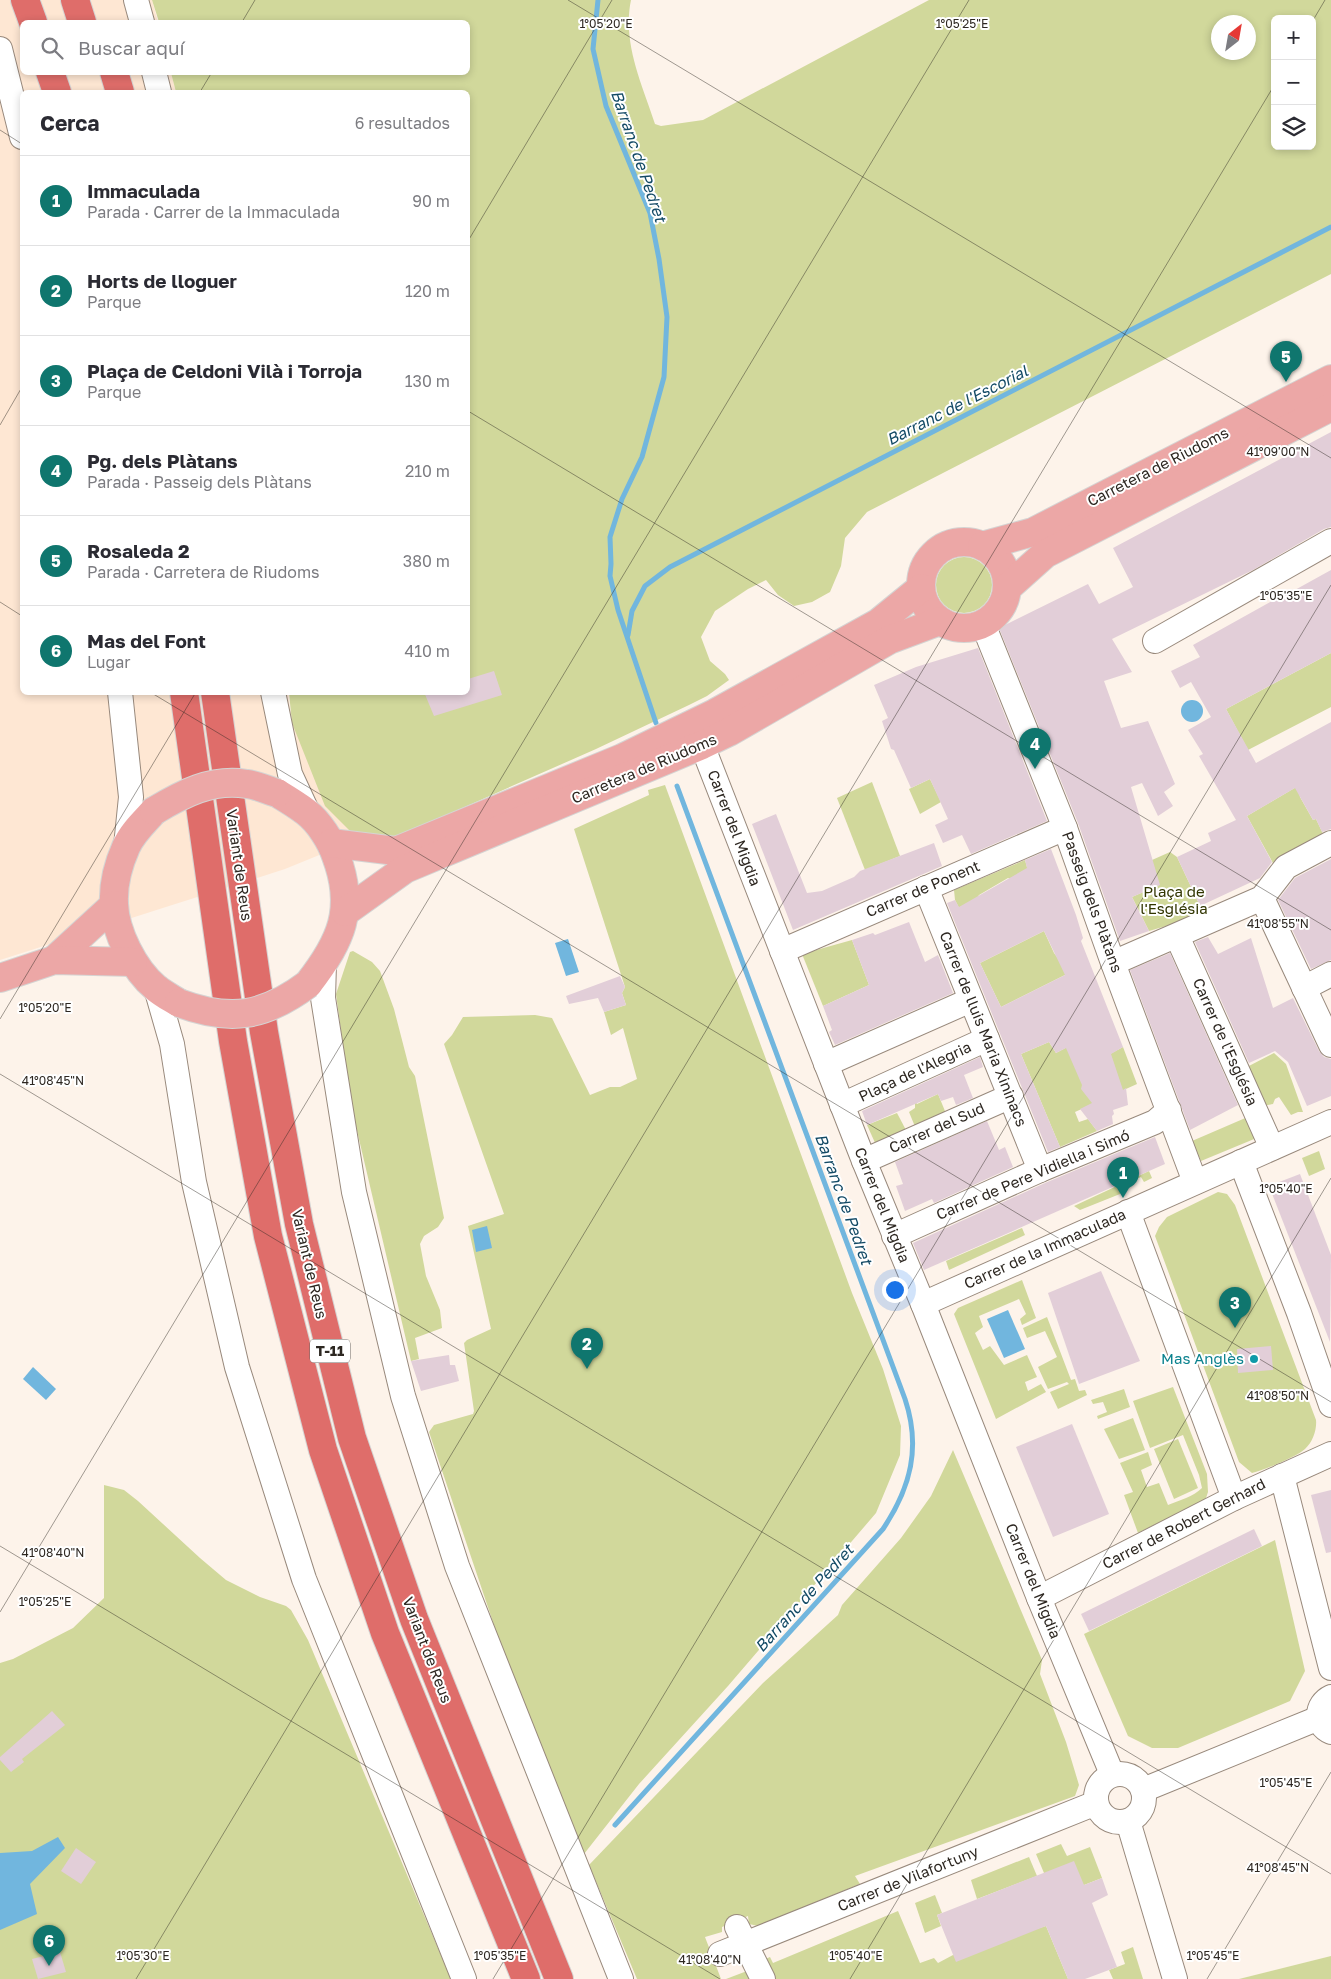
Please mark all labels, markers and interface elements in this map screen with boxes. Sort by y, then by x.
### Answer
north arrow [1211,15,1256,60]
map controls [1271,15,1316,150]
button: + [1271,15,1316,60]
text: 1°05'20"E [580,16,632,31]
text: 1°05'25"E [936,16,988,31]
search box [20,20,470,75]
icon: search [38,34,66,62]
text: Buscar aquí [78,36,185,59]
button: − [1271,60,1316,105]
water label: Barranc de Pedret [607,87,671,226]
button: layers [1271,105,1316,150]
text: Cerca [40,110,99,136]
text: 6 resultados [355,113,450,133]
text: Immaculada [87,179,200,202]
text: 1 [52,191,60,211]
text: 90 m [412,191,450,211]
text: Parada · Carrer de la Immaculada [87,202,340,222]
text: Horts de lloguer [87,269,237,292]
text: 2 [51,281,61,301]
text: 120 m [405,281,450,301]
text: Parque [87,292,141,312]
pin: 5 [1270,341,1302,382]
text: Plaça de Celdoni Vilà i Torroja [87,359,362,382]
water label: Barranc de l'Escorial [883,360,1032,449]
text: 3 [51,371,61,391]
text: 130 m [405,371,450,391]
text: Parque [87,382,141,402]
street label: Carretera de Riudoms [1084,423,1231,510]
text: 41°09'00"N [1247,444,1309,459]
text: Pg. dels Plàtans [87,449,238,472]
text: 4 [51,461,61,481]
text: 210 m [405,461,450,481]
text: Parada · Passeig dels Plàtans [87,472,312,492]
text: Rosaleda 2 [87,539,190,562]
text: 5 [51,551,61,571]
text: 380 m [403,551,450,571]
text: Parada · Carretera de Riudoms [87,562,320,582]
text: 1°05'35"E [1260,588,1312,603]
text: Mas del Font [87,629,206,652]
text: 6 [51,641,61,661]
text: 410 m [404,641,450,661]
text: Lugar [87,652,131,672]
pin: 4 [1019,728,1051,769]
street label: Carretera de Riudoms [568,729,719,807]
street label: Carrer del Migdia [705,767,765,888]
street label: Variant de Reus [223,808,257,922]
street label: Passeig dels Plàtans [1059,829,1127,975]
street label: Carrer de Ponent [863,856,982,920]
park label: Plaça de l'Església [1140,882,1208,917]
text: 41°08'55"N [1247,916,1309,931]
street label: Carrer de lluis Maria Xininacs [936,928,1031,1129]
street label: Carrer de l'Església [1190,975,1262,1108]
text: 1°05'20"E [19,1000,71,1015]
street label: Plaça de l'Alegria [855,1037,974,1105]
text: 41°08'45"N [22,1073,84,1088]
street label: Carrer del Sud [886,1098,987,1156]
street label: Carrer de Pere Vidiella i Simó [933,1125,1132,1223]
water label: Barranc de Pedret [811,1131,878,1269]
street label: Carrer del Migdia [852,1144,914,1265]
pin: 1 [1107,1157,1139,1198]
text: 1°05'40"E [1259,1181,1313,1196]
street label: Carrer de la Immaculada [961,1204,1128,1292]
street label: Variant de Reus [289,1207,331,1321]
your location [882,1277,908,1303]
pin: 3 [1219,1287,1251,1328]
pin: 2 [571,1328,603,1369]
road number: T-11 [310,1340,350,1362]
place label: Mas Anglès [1161,1349,1244,1367]
marker: Mas Anglès [1248,1353,1260,1365]
text: 41°08'50"N [1247,1388,1309,1403]
street label: Carrer de Robert Gerhard [1099,1474,1268,1572]
street label: Carrer del Migdia [1003,1520,1065,1641]
water label: Barranc de Pedret [750,1539,859,1656]
text: 41°08'40"N [22,1545,84,1560]
text: 1°05'25"E [19,1594,71,1609]
street label: Variant de Reus [399,1594,456,1705]
text: 1°05'45"E [1260,1775,1312,1790]
street label: Carrer de Vilafortuny [835,1841,981,1915]
text: 41°08'45"N [1247,1860,1309,1875]
pin: 6 [33,1925,65,1966]
text: 1°05'30"E [116,1948,170,1963]
text: 1°05'35"E [474,1948,526,1963]
text: 1°05'40"E [829,1948,883,1963]
text: 1°05'45"E [1187,1948,1239,1963]
text: 41°08'40"N [679,1952,741,1967]

